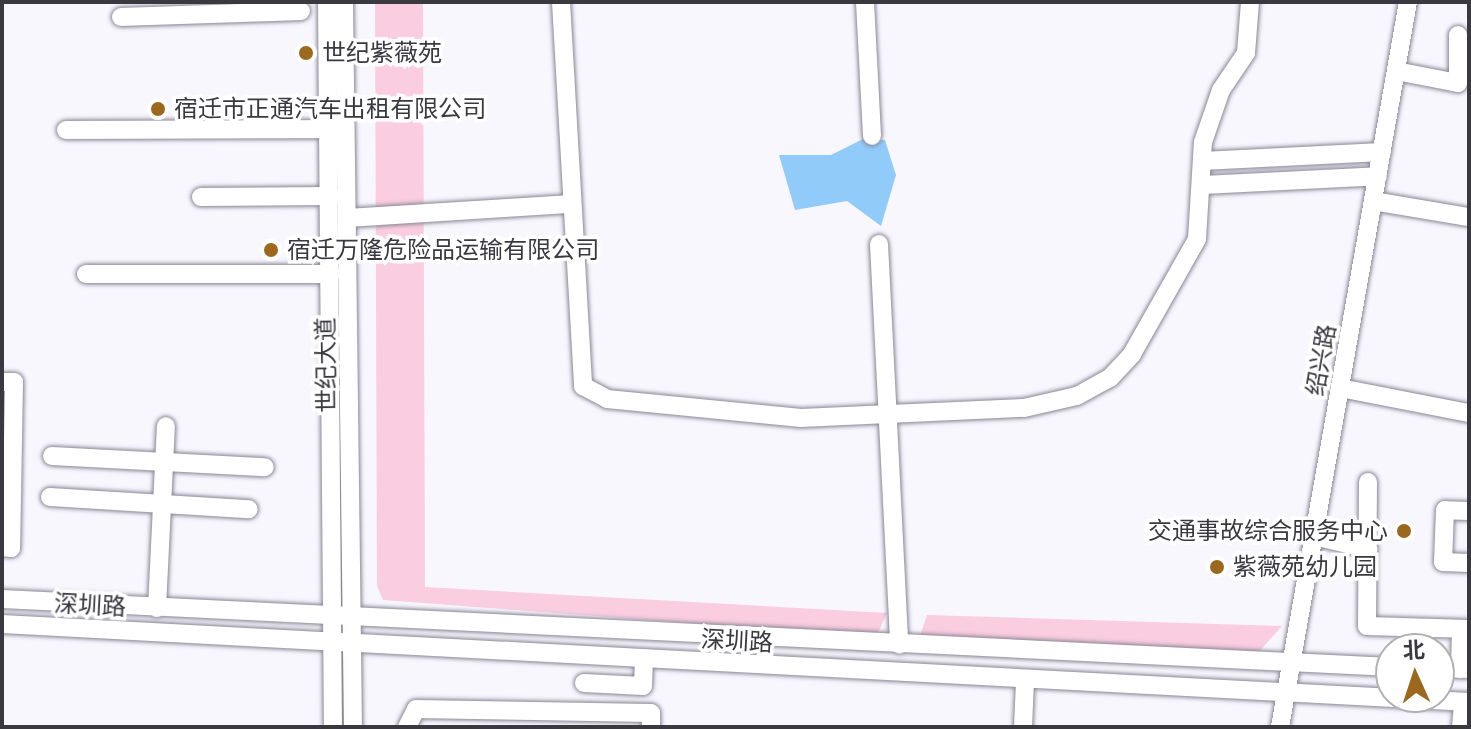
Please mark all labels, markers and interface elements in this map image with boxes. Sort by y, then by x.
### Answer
place label: 世纪紫薇苑 [322,39,442,67]
marker: 世纪紫薇苑 [297,44,315,62]
place label: 宿迁市正通汽车出租有限公司 [174,95,486,123]
marker: 宿迁市正通汽车出租有限公司 [149,100,167,118]
place label: 宿迁万隆危险品运输有限公司 [287,236,599,264]
marker: 宿迁万隆危险品运输有限公司 [262,241,280,259]
street label: 世纪大道 [311,317,341,413]
street label: 绍兴路 [1301,322,1341,398]
place label: 交通事故综合服务中心 [1148,517,1388,545]
marker: 交通事故综合服务中心 [1395,522,1413,540]
place label: 紫薇苑幼儿园 [1233,553,1377,581]
marker: 紫薇苑幼儿园 [1208,558,1226,576]
street label: 深圳路 [53,589,127,621]
street label: 深圳路 [700,625,774,657]
north arrow [1375,633,1455,713]
text: 北 [1402,636,1426,665]

